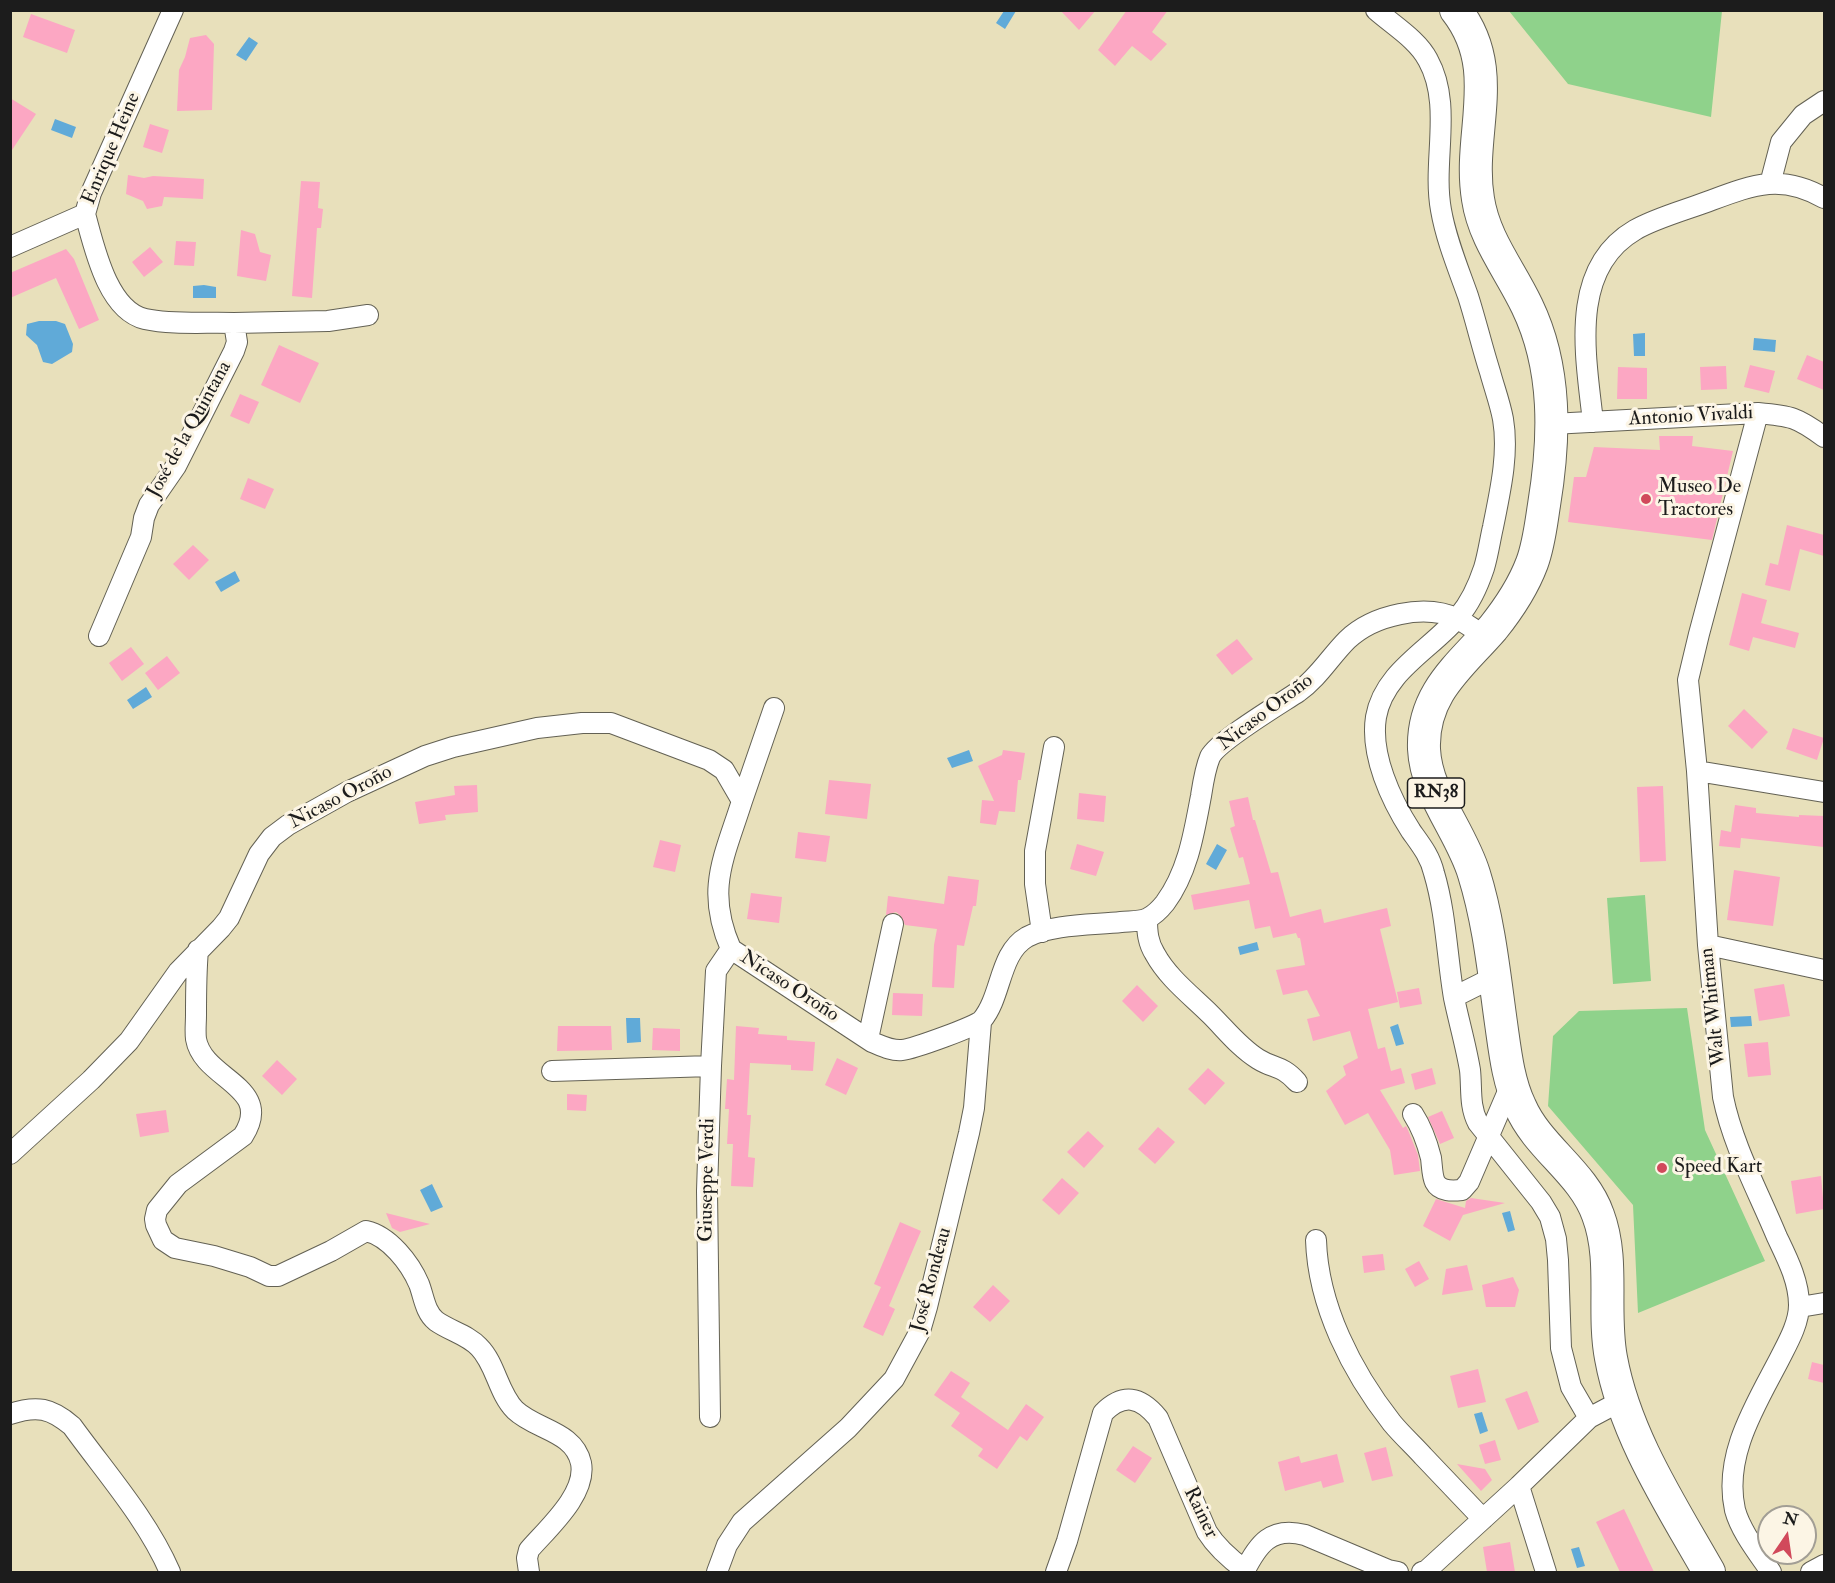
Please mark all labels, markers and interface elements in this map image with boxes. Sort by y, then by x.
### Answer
street label: Enrique Heine [78,89,146,209]
street label: José de la Quintana [142,357,238,503]
street label: Antonio Vivaldi [1628,402,1754,432]
place label: Museo De Tractores [1658,476,1741,523]
marker: Museo De Tractores [1639,492,1653,506]
street label: Nicaso Oroño [1214,669,1318,757]
street label: Nicaso Oroño [285,761,397,835]
road number: RN38 [1408,778,1464,808]
street label: Nicaso Oroño [735,946,843,1028]
street label: Walt Whitman [1696,946,1732,1068]
street label: Giuseppe Verdi [695,1118,721,1242]
place label: Speed Kart [1674,1156,1762,1180]
marker: Speed Kart [1655,1161,1669,1175]
street label: José Rondeau [906,1225,958,1335]
street label: Rainer [1177,1483,1223,1543]
north arrow [1757,1505,1817,1565]
text: N [1781,1508,1800,1531]

